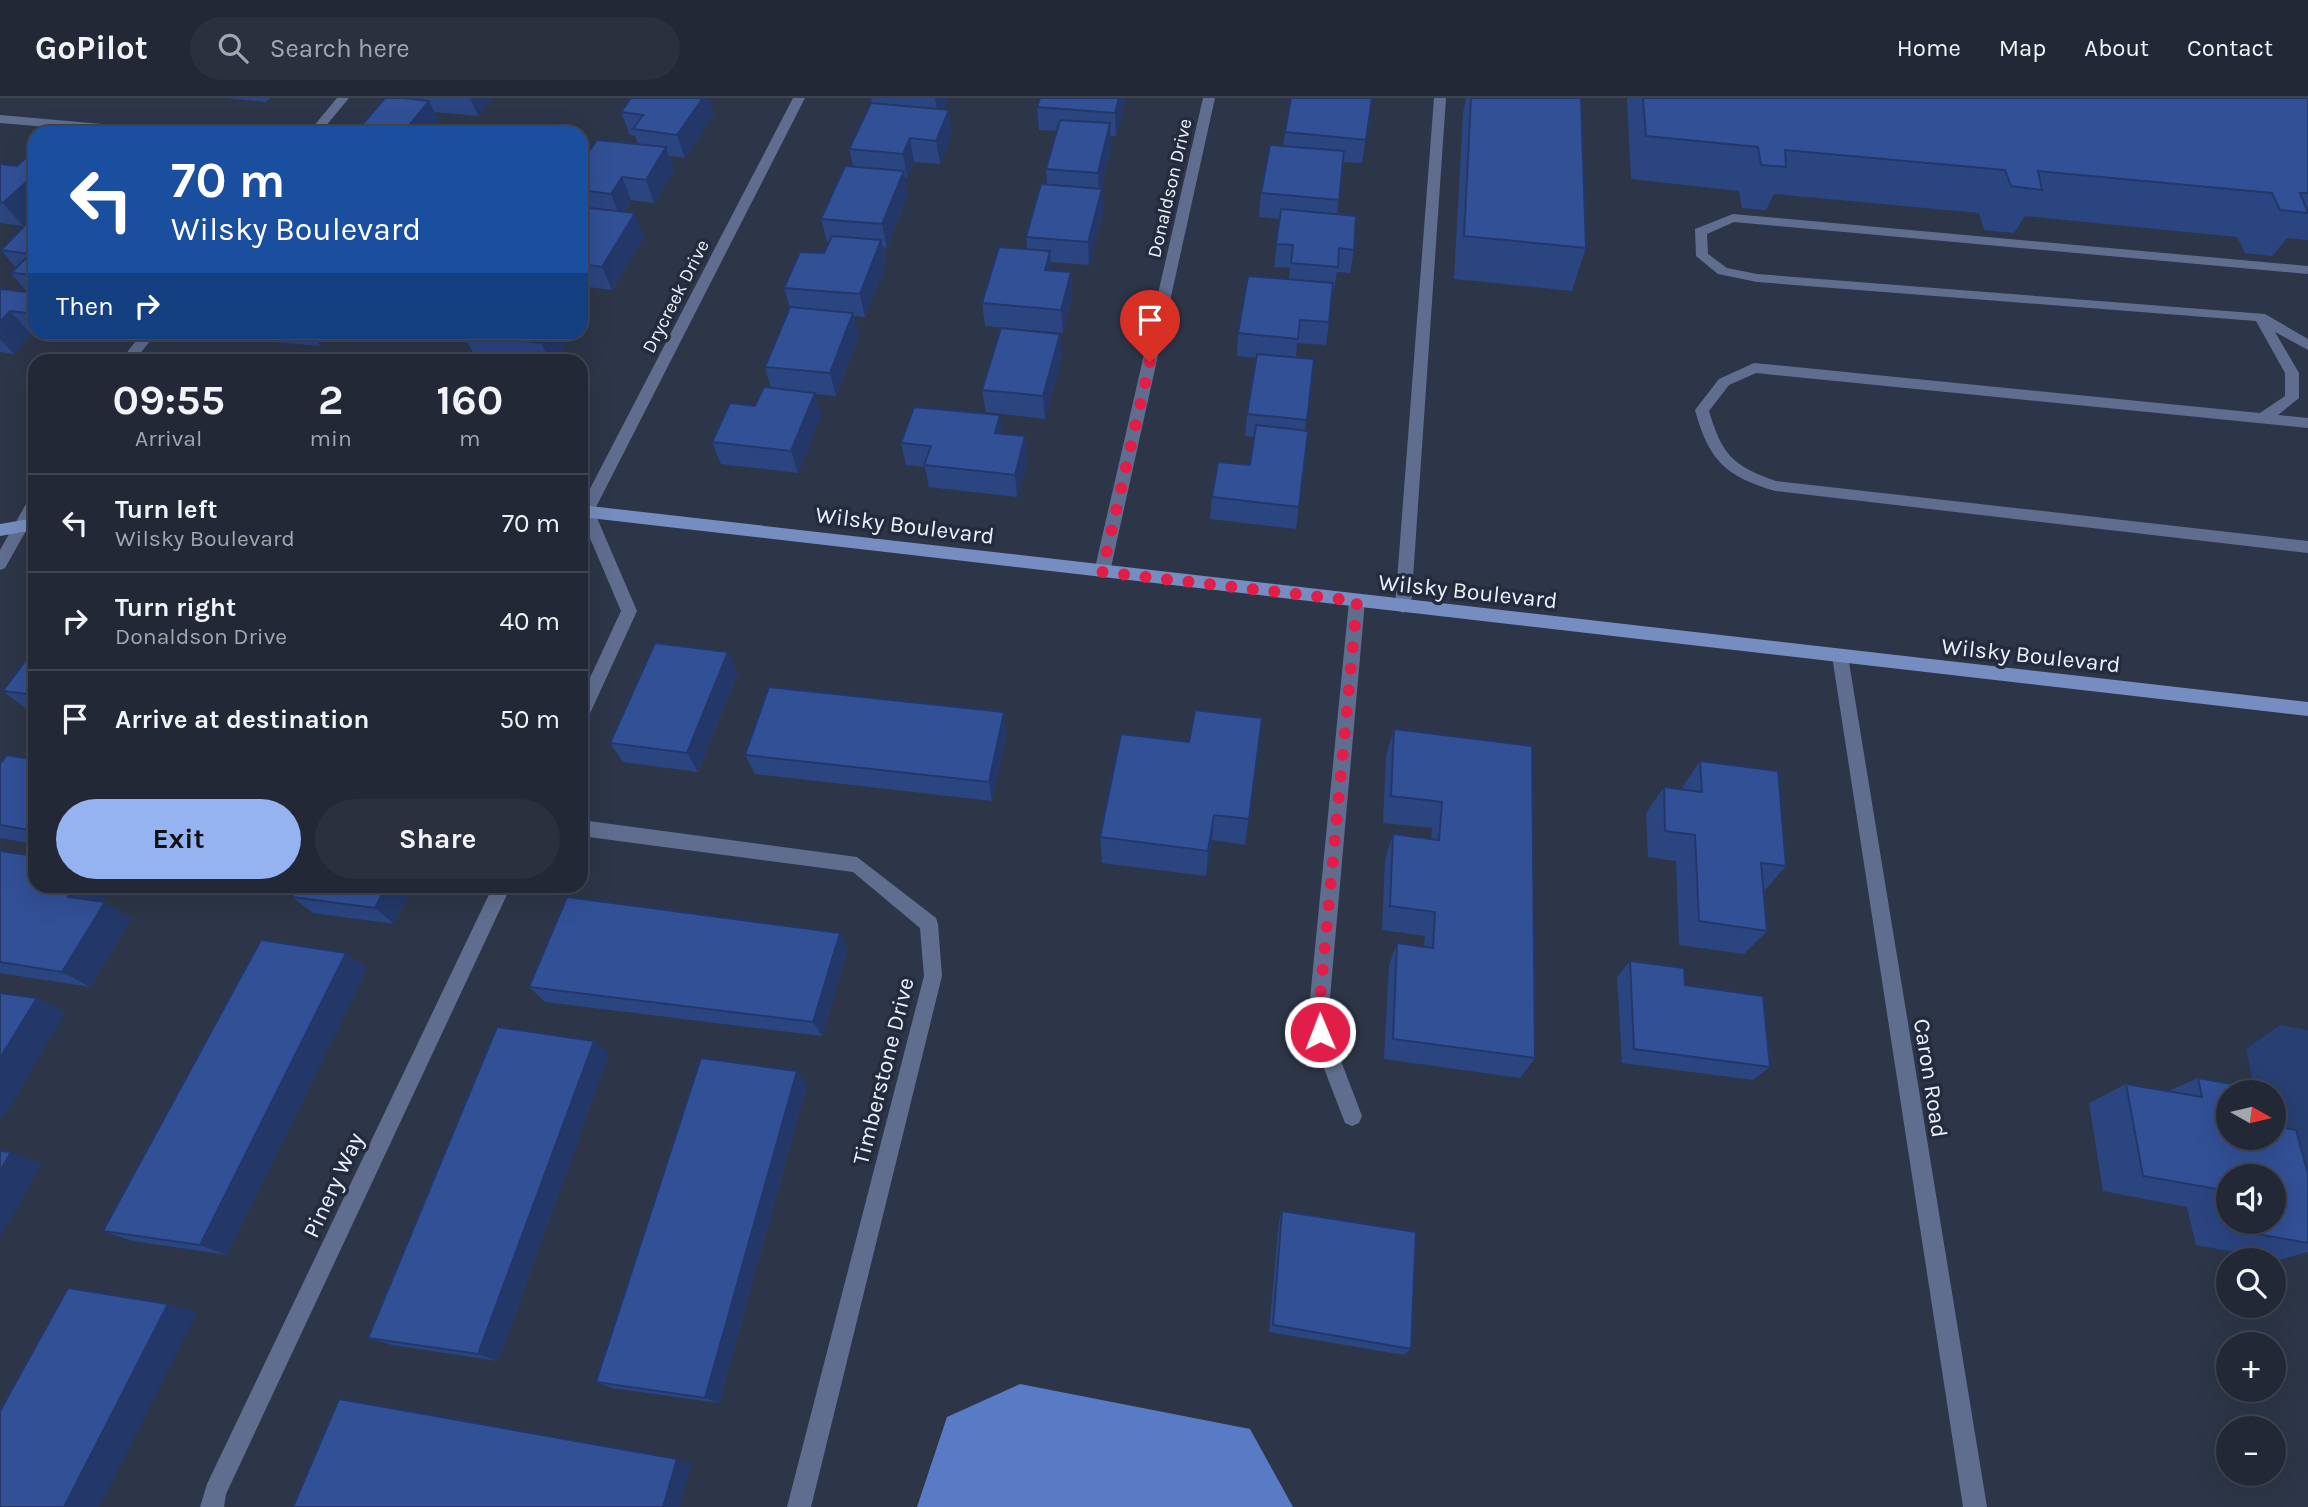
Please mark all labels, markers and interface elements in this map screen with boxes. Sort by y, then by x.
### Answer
search box [190,17,680,80]
text: GoPilot [35,29,148,67]
icon: search [214,29,252,67]
text: Search here [270,33,410,64]
text: Home [1897,34,1961,62]
text: Map [1999,34,2046,62]
text: About [2084,34,2149,62]
text: Contact [2187,34,2273,62]
street label: Donaldson Drive [1143,116,1197,260]
text: 70 m [171,152,285,209]
icon: left [56,154,147,245]
text: Wilsky Boulevard [171,211,421,248]
street label: Drycreek Drive [638,236,714,357]
icon: right [128,287,166,325]
pin [1120,290,1180,362]
text: Then [56,291,114,322]
icon: arrive [1131,301,1169,339]
text: 09:55 [113,375,225,425]
text: 2 [318,375,343,425]
text: 160 [436,375,503,425]
text: Arrival [135,425,202,452]
text: min [310,425,352,452]
text: m [459,425,481,452]
text: Turn left [115,494,217,525]
street label: Wilsky Boulevard [814,501,996,550]
icon: left [56,504,94,542]
text: 70 m [502,508,560,539]
text: Wilsky Boulevard [115,525,295,552]
street label: Wilsky Boulevard [1377,569,1559,614]
text: Turn right [115,592,236,623]
icon: right [56,602,94,640]
text: 40 m [500,606,560,637]
text: Donaldson Drive [115,623,287,650]
street label: Wilsky Boulevard [1940,633,2122,678]
icon: arrive [56,700,94,738]
text: Arrive at destination [115,704,369,735]
text: 50 m [499,704,560,735]
button: Exit [56,799,301,879]
button: Share [315,799,560,879]
street label: Timberstone Drive [847,975,920,1167]
position arrow [1283,995,1357,1069]
street label: Caron Road [1908,1017,1953,1139]
north arrow [2216,1080,2286,1150]
map controls [2216,1080,2286,1486]
street label: Pinery Way [297,1128,370,1242]
button: sound [2216,1164,2286,1234]
button: search [2216,1248,2286,1318]
button: + [2216,1332,2286,1402]
button: − [2216,1416,2286,1486]

